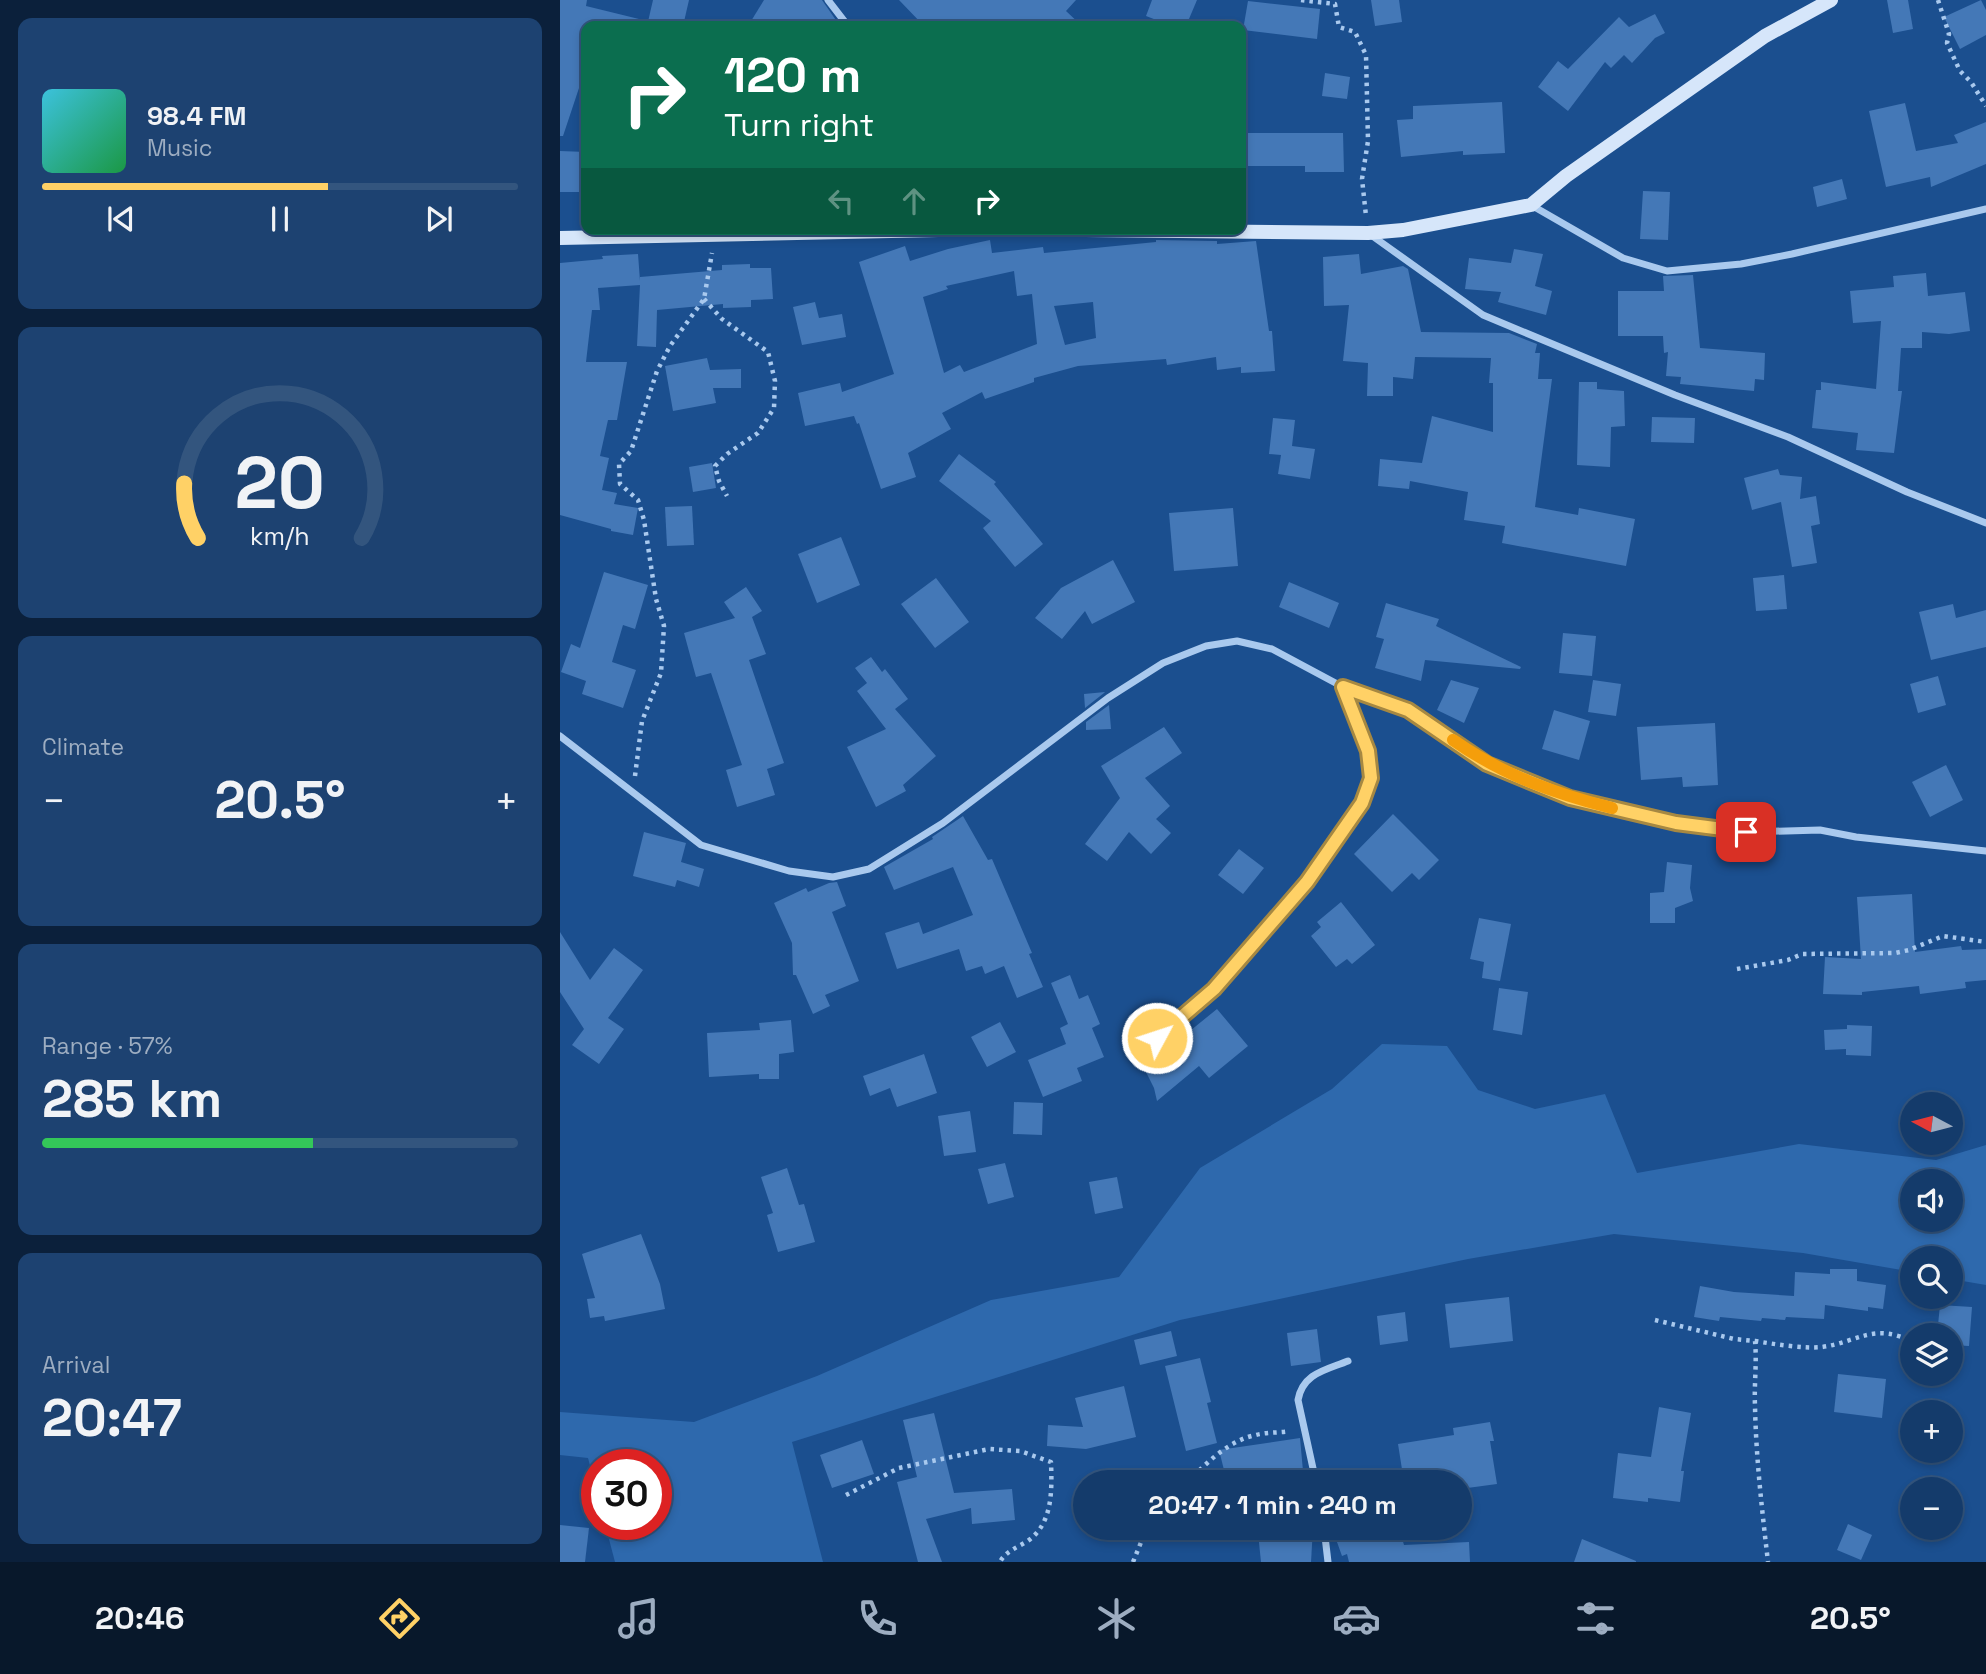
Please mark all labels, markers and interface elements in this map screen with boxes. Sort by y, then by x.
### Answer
text: 120 m [724,44,861,106]
icon: right [609,49,700,140]
text: 98.4 FM [147,99,246,133]
text: Turn right [724,105,874,145]
text: Music [147,133,212,163]
icon: left [822,182,860,220]
icon: ahead [895,182,933,220]
icon: right [968,182,1006,220]
icon: previous [102,200,140,238]
icon: pause [261,200,299,238]
icon: next [420,200,458,238]
text: 20 [235,437,325,530]
text: km/h [250,520,310,552]
text: Climate [42,732,124,762]
text: 20.5° [214,767,346,833]
text: − [42,777,66,825]
text: + [494,777,518,825]
pin [1716,802,1776,862]
icon: arrive [1727,813,1765,851]
position arrow [1120,1001,1194,1075]
text: Range · 57% [42,1031,173,1061]
text: 285 km [42,1066,222,1132]
north arrow [1900,1092,1964,1155]
map controls [1900,1092,1963,1540]
button: sound [1900,1169,1963,1232]
button: search [1900,1246,1963,1309]
button: layers [1900,1323,1963,1386]
text: Arrival [42,1350,110,1380]
text: 20:47 [42,1385,182,1451]
button: + [1900,1400,1963,1463]
speed limit sign: 30 [581,1449,672,1540]
button: − [1900,1477,1963,1540]
text: 20:47 · 1 min · 240 m [1148,1488,1397,1522]
icon: directions [375,1594,424,1643]
icon: music [614,1594,663,1643]
icon: phone [853,1594,902,1643]
icon: climate [1092,1594,1141,1643]
icon: car [1332,1594,1381,1643]
icon: filters [1571,1594,1620,1643]
text: 20:46 [95,1598,185,1638]
text: 20.5° [1810,1598,1891,1638]

